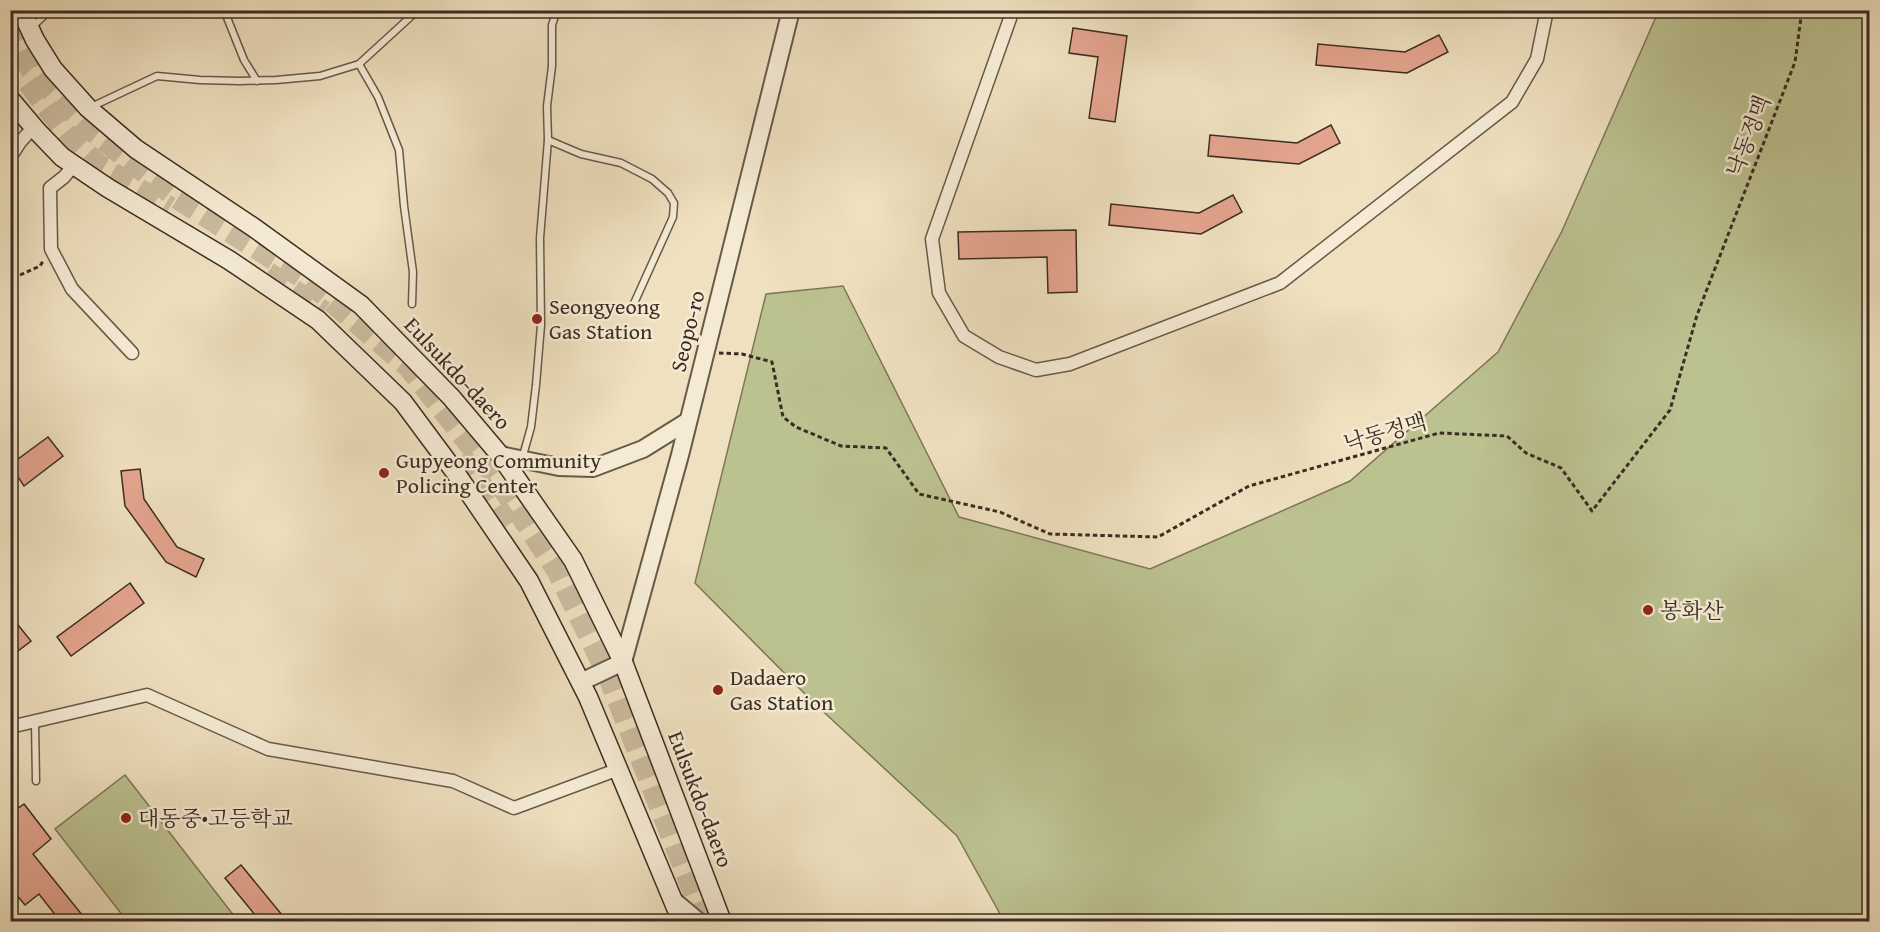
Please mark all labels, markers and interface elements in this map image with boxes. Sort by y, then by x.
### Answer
street label: 낙동정맥 [1718,91,1778,181]
street label: Seopo-ro [661,287,713,375]
place label: Seongyeong Gas Station [549,290,660,347]
street label: Eulsukdo-daero [397,309,519,437]
marker: Seongyeong Gas Station [530,312,544,326]
street label: 낙동정맥 [1340,405,1430,459]
place label: Gupyeong Community Policing Center [396,444,601,501]
marker: Gupyeong Community Policing Center [377,466,391,480]
place label: 봉화산 [1660,594,1725,626]
marker: 봉화산 [1641,603,1655,617]
place label: Dadaero Gas Station [730,661,834,718]
marker: Dadaero Gas Station [711,683,725,697]
street label: Eulsukdo-daero [660,726,742,872]
place label: 대동중•고등학교 [138,802,293,834]
marker: 대동중•고등학교 [119,811,133,825]

